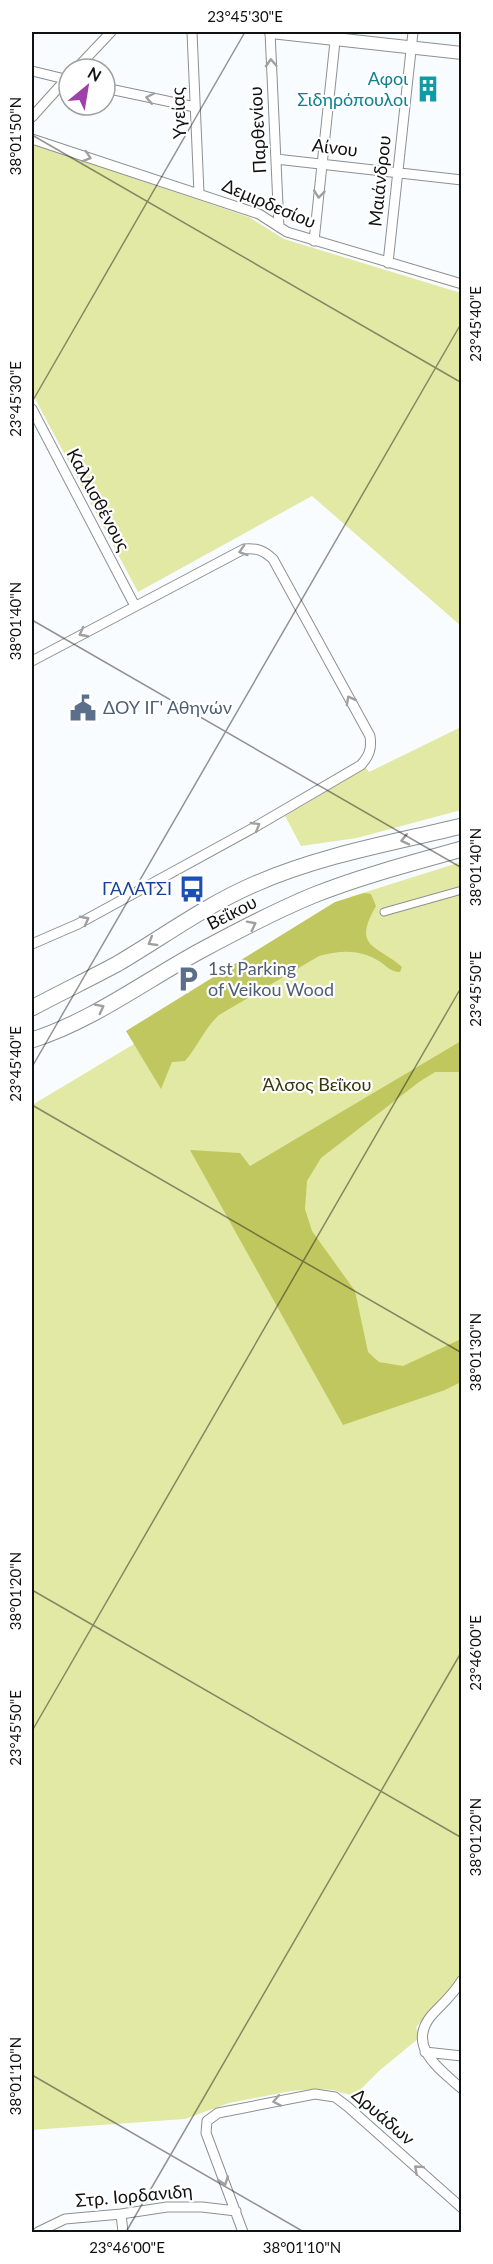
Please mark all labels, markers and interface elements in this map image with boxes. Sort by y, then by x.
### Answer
text: 23°45'30"E [207,7,283,25]
north arrow [57,57,117,117]
one-way arrow [265,59,278,68]
text: N [85,62,105,85]
place label: Αφοι Σιδηρόπουλοι [297,67,408,110]
building icon: Αφοι Σιδηρόπουλοι [413,74,443,104]
street label: Υγείας [166,86,190,139]
street label: Παρθενίου [244,86,270,174]
one-way arrow [145,92,155,105]
text: 38°01'50"N [6,97,24,175]
street label: Αίνου [311,133,359,161]
street label: Μαιάνδρου [363,134,395,228]
one-way arrow [81,150,92,162]
street label: Δεμιρδεσίου [219,174,319,233]
one-way arrow [313,190,326,199]
text: 23°45'40"E [466,286,484,362]
text: 23°45'30"E [6,361,24,437]
street label: Καλλισθένους [63,444,135,555]
one-way arrow [238,544,249,556]
text: 38°01'40"N [6,582,24,660]
one-way arrow [79,626,90,637]
public building icon: ΔΟΥ ΙΓ' Αθηνών [68,693,98,723]
place label: ΔΟΥ ΙΓ' Αθηνών [103,696,232,718]
one-way arrow [346,696,357,706]
one-way arrow [250,822,260,834]
text: 38°01'40"N [466,828,484,906]
one-way arrow [400,833,410,846]
bus stop icon: ΓΑΛΑΤΣΙ [177,874,207,904]
place label: ΓΑΛΑΤΣΙ [102,877,172,899]
street label: Βεΐκου [203,890,260,934]
one-way arrow [79,916,89,927]
one-way arrow [245,921,256,932]
one-way arrow [148,935,158,947]
text: 23°45'50"E [466,951,484,1027]
place label: 1st Parking of Veikou Wood [208,957,334,1000]
parking icon: 1st Parking of Veikou Wood [173,964,203,994]
one-way arrow [93,1004,104,1015]
text: 23°45'40"E [6,1026,24,1102]
park label: Άλσος Βεΐκου [263,1073,371,1095]
text: 38°01'30"N [466,1313,484,1391]
text: 38°01'20"N [6,1552,24,1630]
text: 23°46'00"E [466,1615,484,1691]
text: 23°45'50"E [6,1690,24,1766]
text: 38°01'20"N [466,1798,484,1876]
text: 38°01'10"N [6,2037,24,2115]
street label: Δρυάδων [348,2083,419,2149]
one-way arrow [272,2094,282,2107]
one-way arrow [414,2165,425,2176]
one-way arrow [217,2175,229,2186]
street label: Στρ. Ιορδανιδη [75,2179,193,2211]
text: 23°46'00"E [89,2238,165,2256]
text: 38°01'10"N [263,2238,341,2256]

